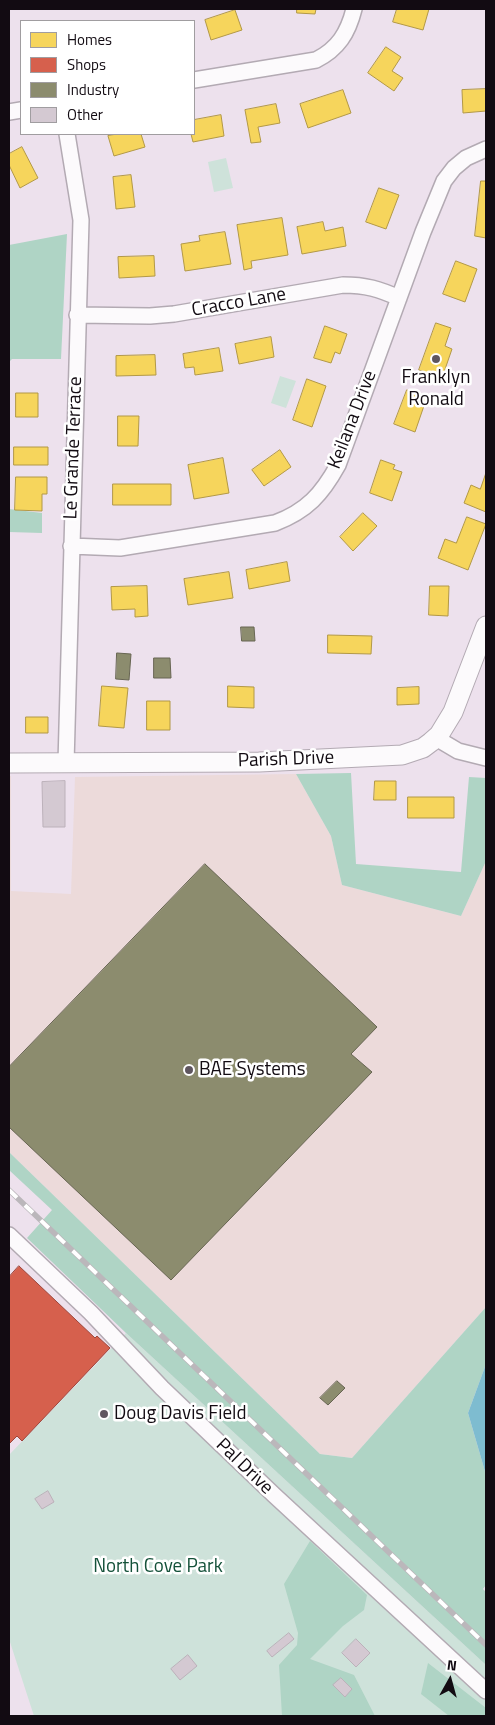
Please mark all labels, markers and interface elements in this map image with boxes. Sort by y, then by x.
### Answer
legend [20,20,195,135]
text: Homes [67,28,112,51]
text: Shops [67,53,106,76]
text: Industry [67,78,119,101]
text: Other [67,103,103,126]
street label: Cracco Lane [190,283,288,323]
marker: Franklyn Ronald [430,353,442,365]
place label: Franklyn Ronald [402,367,470,411]
street label: Keilana Drive [324,368,382,472]
street label: Le Grande Terrace [60,376,88,520]
street label: Parish Drive [238,747,334,773]
place label: BAE Systems [199,1059,305,1081]
marker: BAE Systems [183,1064,195,1076]
place label: Doug Davis Field [114,1403,247,1425]
marker: Doug Davis Field [98,1408,110,1420]
street label: Pal Drive [211,1434,277,1500]
park label: North Cove Park [93,1556,223,1578]
text: N [446,1654,458,1676]
north arrow [425,1655,475,1705]

